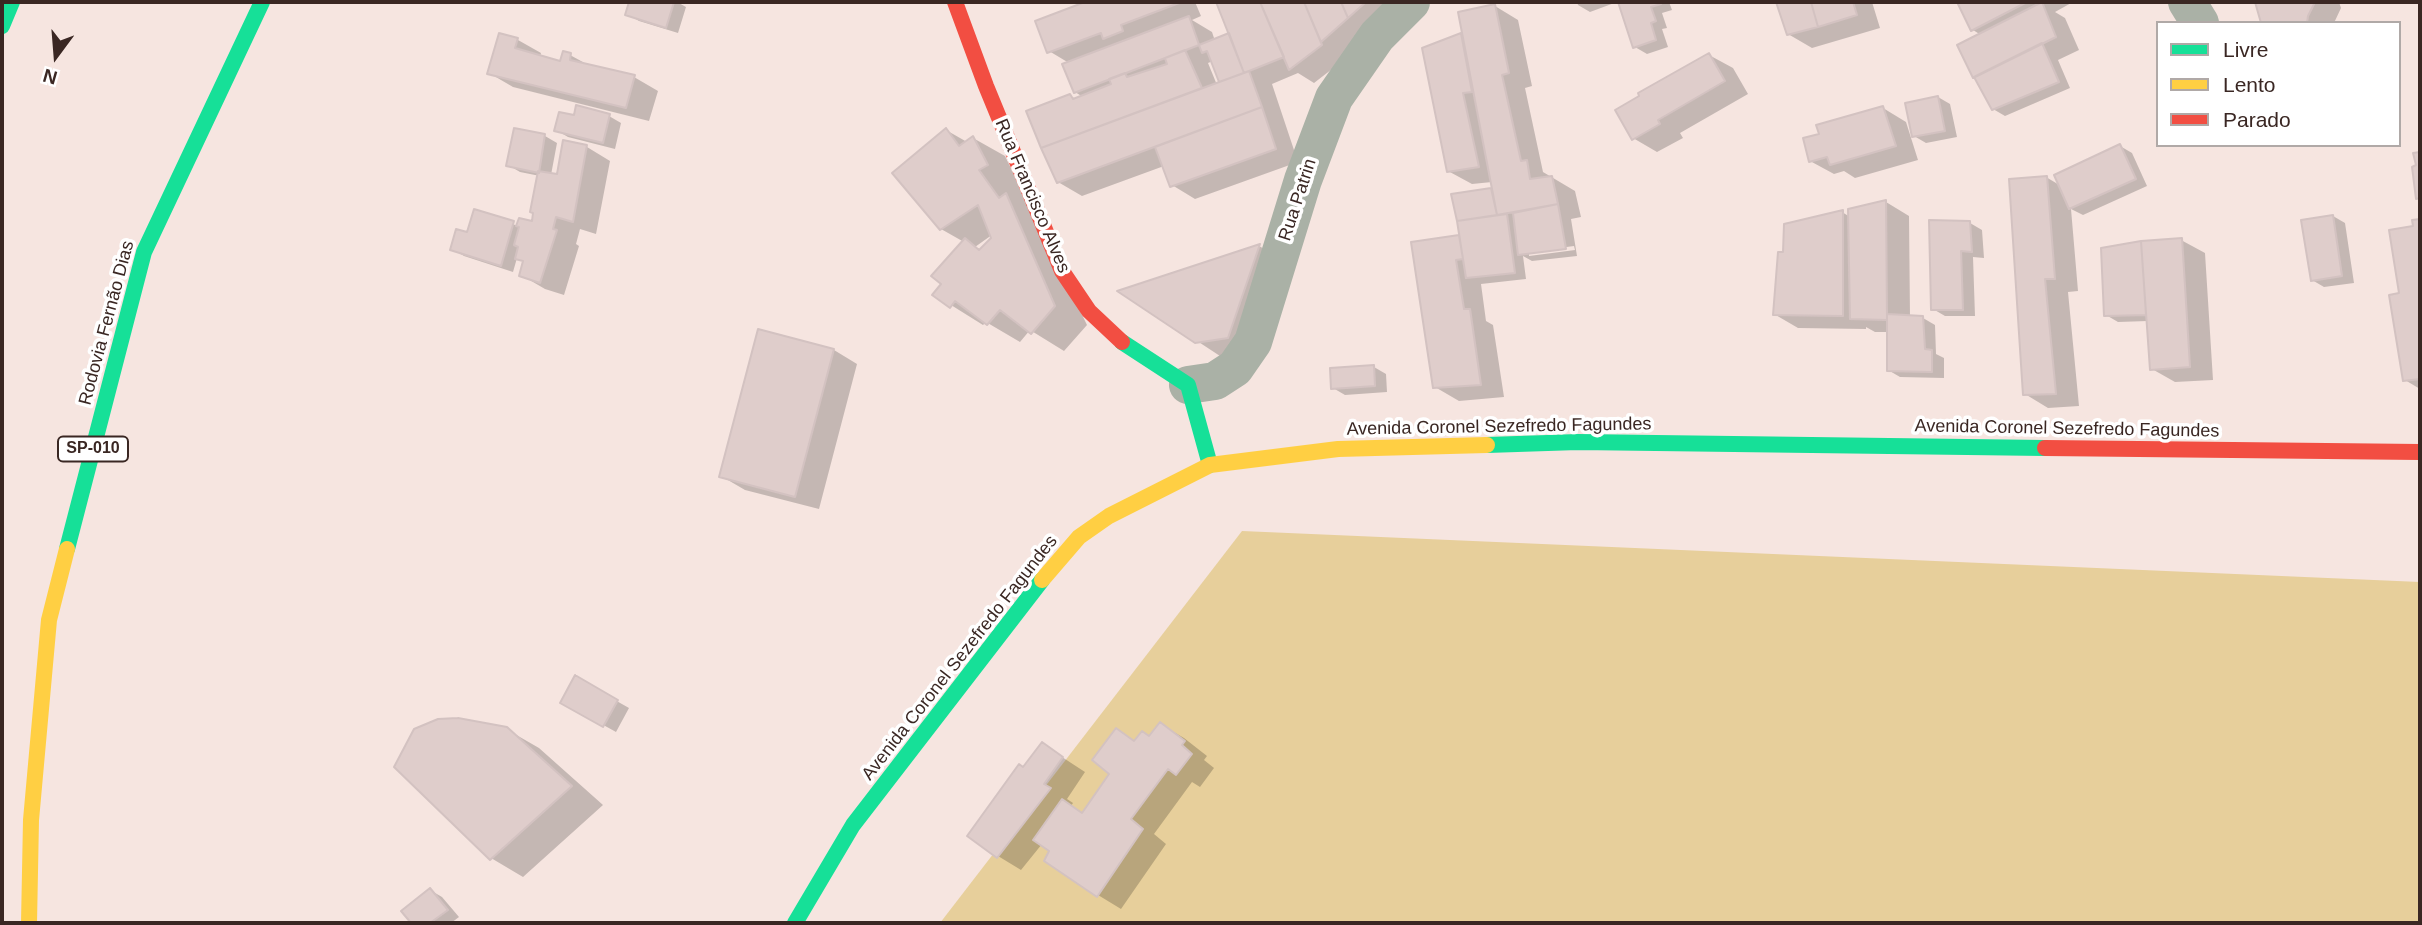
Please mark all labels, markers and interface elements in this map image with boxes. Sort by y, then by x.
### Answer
north arrow [21,21,91,91]
legend [2156,21,2401,147]
text: Livre [2223,38,2269,61]
text: N [41,65,60,89]
text: Lento [2223,73,2276,96]
text: Parado [2223,108,2291,131]
street label: Rua Francisco Alves [990,116,1074,276]
street label: Rua Patrin [1275,156,1321,244]
street label: Rodovia Fernão Dias [75,239,139,407]
street label: Avenida Coronel Sezefredo Fagundes [1346,414,1652,440]
street label: Avenida Coronel Sezefredo Fagundes [1914,416,2220,442]
road number: SP-010 [58,436,128,462]
street label: Avenida Coronel Sezefredo Fagundes [858,531,1062,785]

